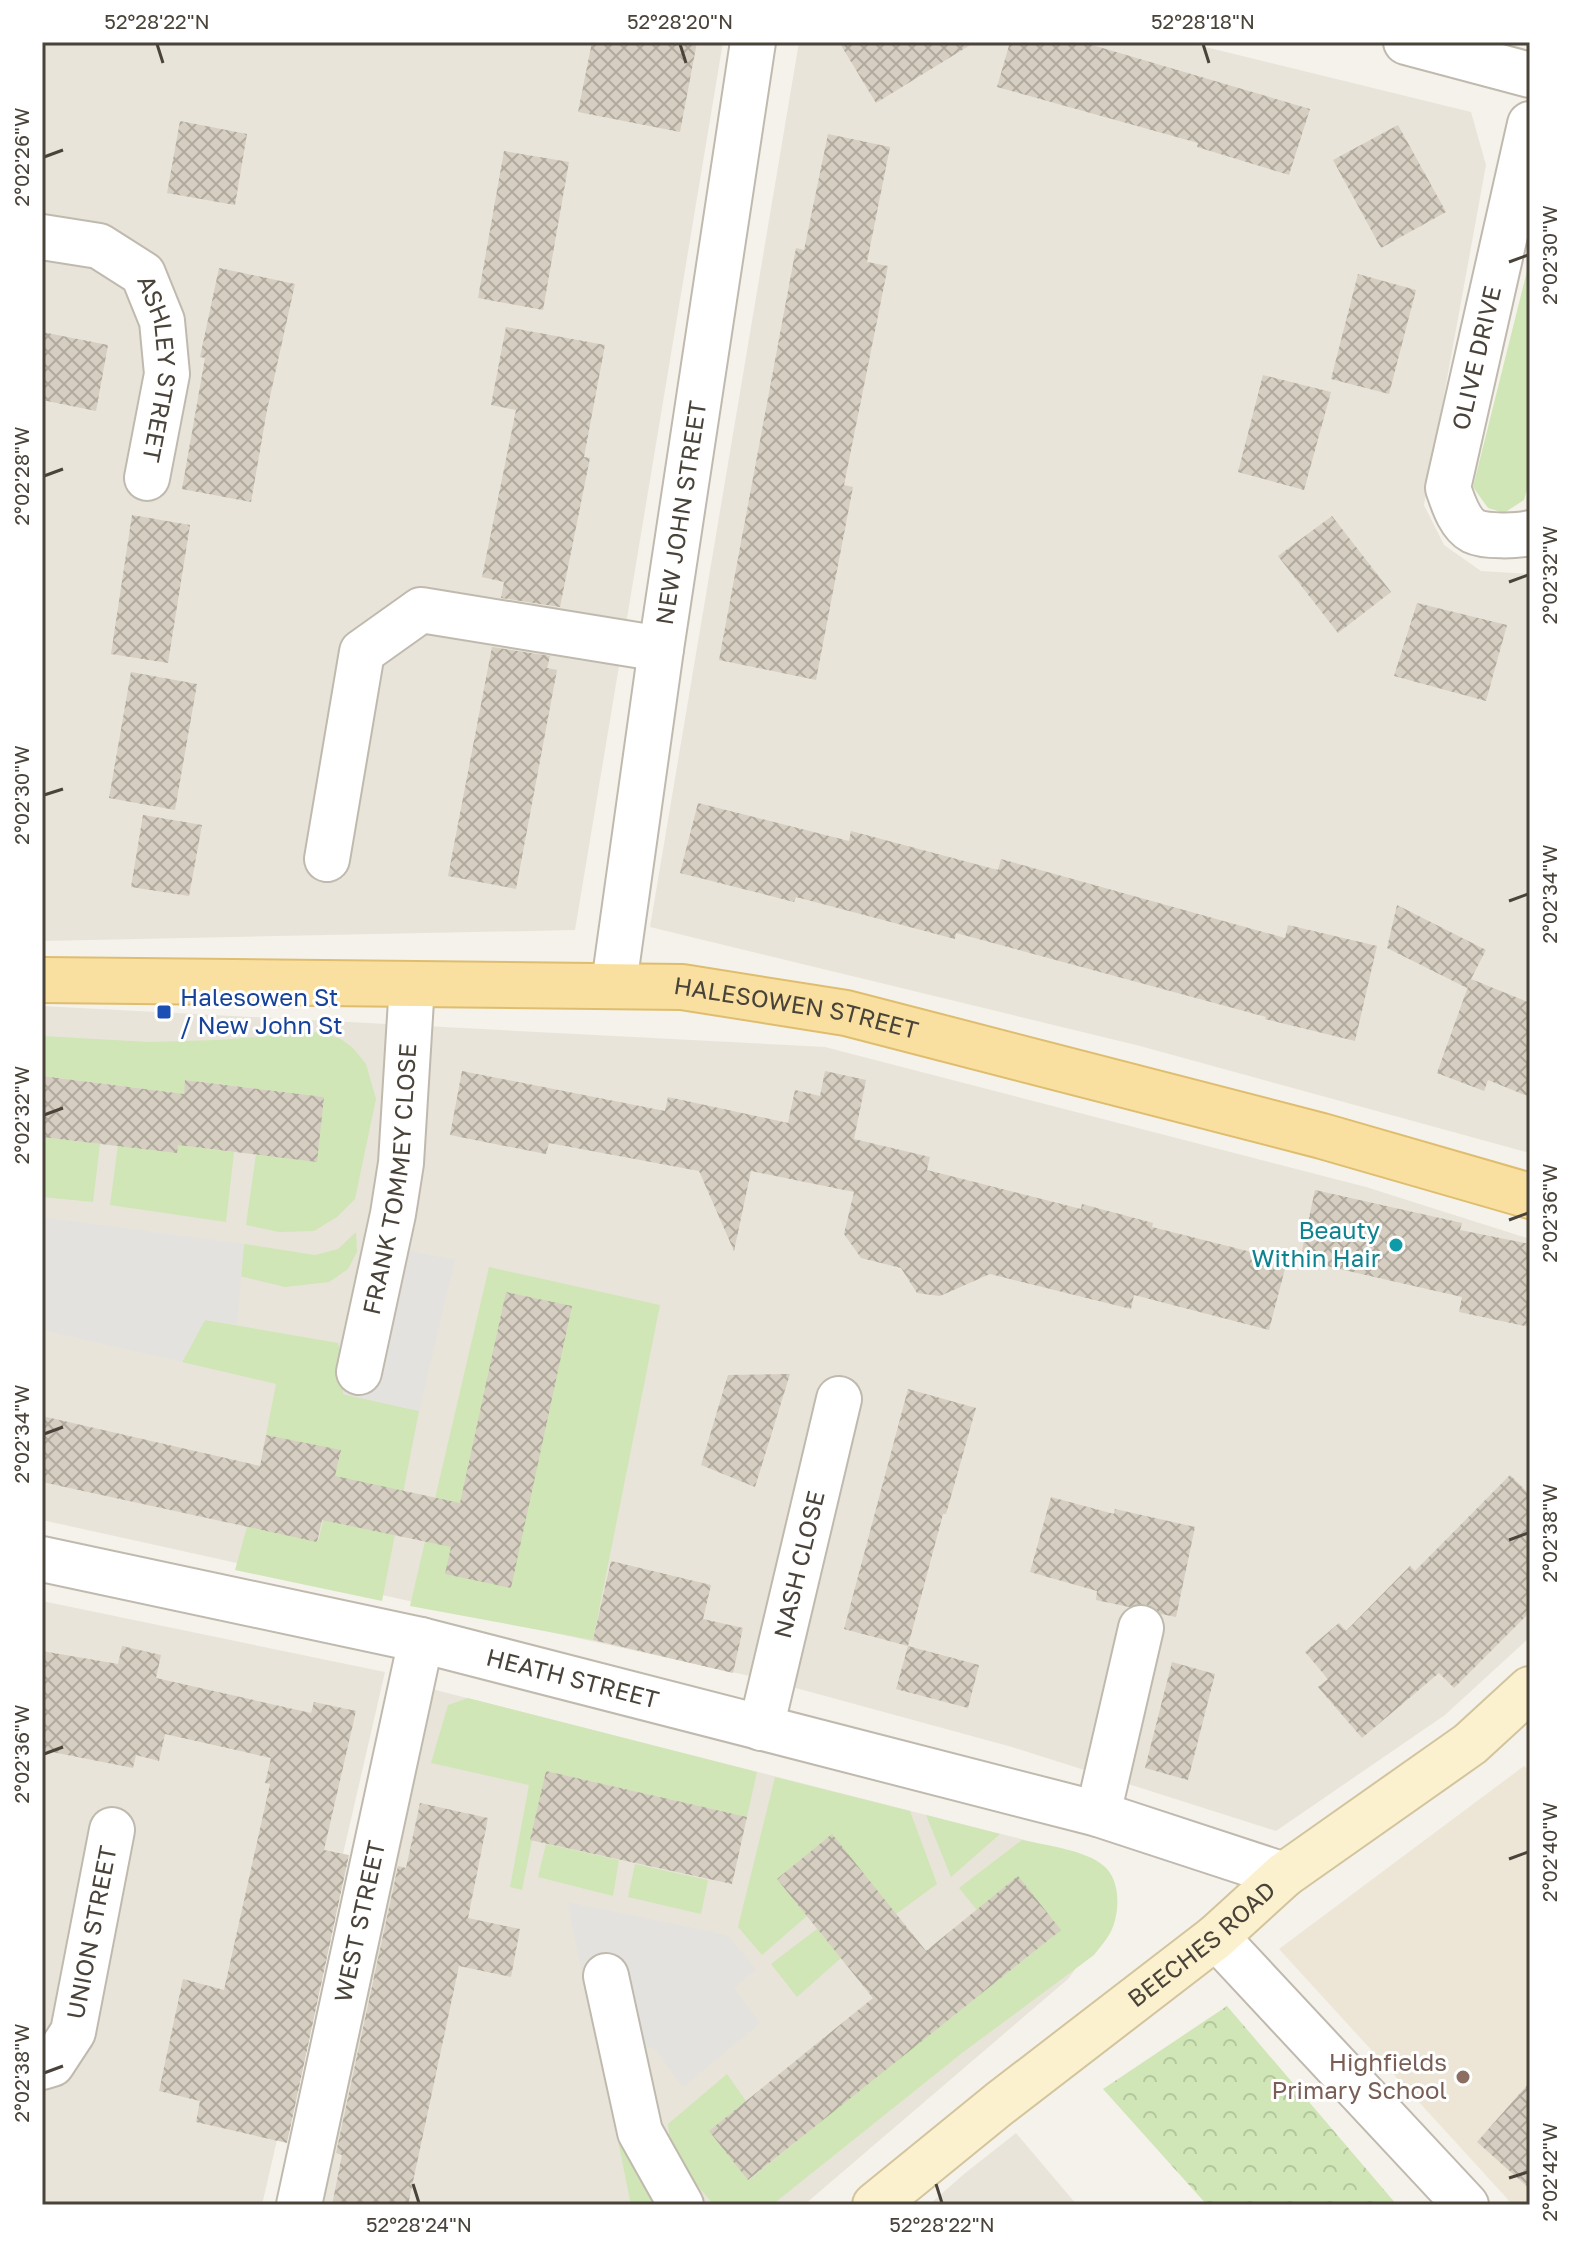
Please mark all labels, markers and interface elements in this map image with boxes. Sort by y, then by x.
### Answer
text: 52°28'22"N [104,9,210,33]
text: 52°28'20"N [627,9,733,33]
text: 52°28'18"N [1151,9,1255,33]
text: 2°02'26"W [9,108,33,206]
text: 2°02'30"W [1537,205,1561,305]
street label: ASHLEY STREET [132,271,183,465]
street label: OLIVE DRIVE [1445,283,1506,433]
street label: NEW JOHN STREET [649,398,711,627]
text: 2°02'28"W [9,427,33,526]
text: 2°02'32"W [1537,526,1561,624]
text: 2°02'30"W [9,745,33,845]
text: 2°02'34"W [1537,844,1561,944]
street label: HALESOWEN STREET [672,970,922,1044]
place label: Halesowen St / New John St [180,982,343,1039]
marker: Halesowen St / New John St [155,1003,173,1021]
street label: FRANK TOMMEY CLOSE [356,1042,421,1317]
text: 2°02'32"W [9,1066,33,1164]
text: 2°02'36"W [1537,1164,1561,1263]
place label: Beauty Within Hair [1251,1215,1380,1272]
marker: Beauty Within Hair [1387,1236,1405,1254]
text: 2°02'34"W [9,1384,33,1484]
text: 2°02'38"W [1537,1483,1561,1583]
street label: NASH CLOSE [767,1488,830,1641]
street label: HEATH STREET [484,1641,662,1714]
text: 2°02'36"W [9,1705,33,1804]
text: 2°02'40"W [1537,1802,1561,1902]
street label: WEST STREET [327,1838,390,2005]
street label: UNION STREET [60,1843,122,2021]
street label: BEECHES ROAD [1121,1874,1281,2013]
text: 2°02'38"W [9,2023,33,2123]
place label: Highfields Primary School [1271,2047,1447,2104]
marker: Highfields Primary School [1454,2068,1472,2086]
text: 2°02'42"W [1537,2123,1561,2222]
text: 52°28'24"N [366,2212,472,2236]
text: 52°28'22"N [889,2212,995,2236]

